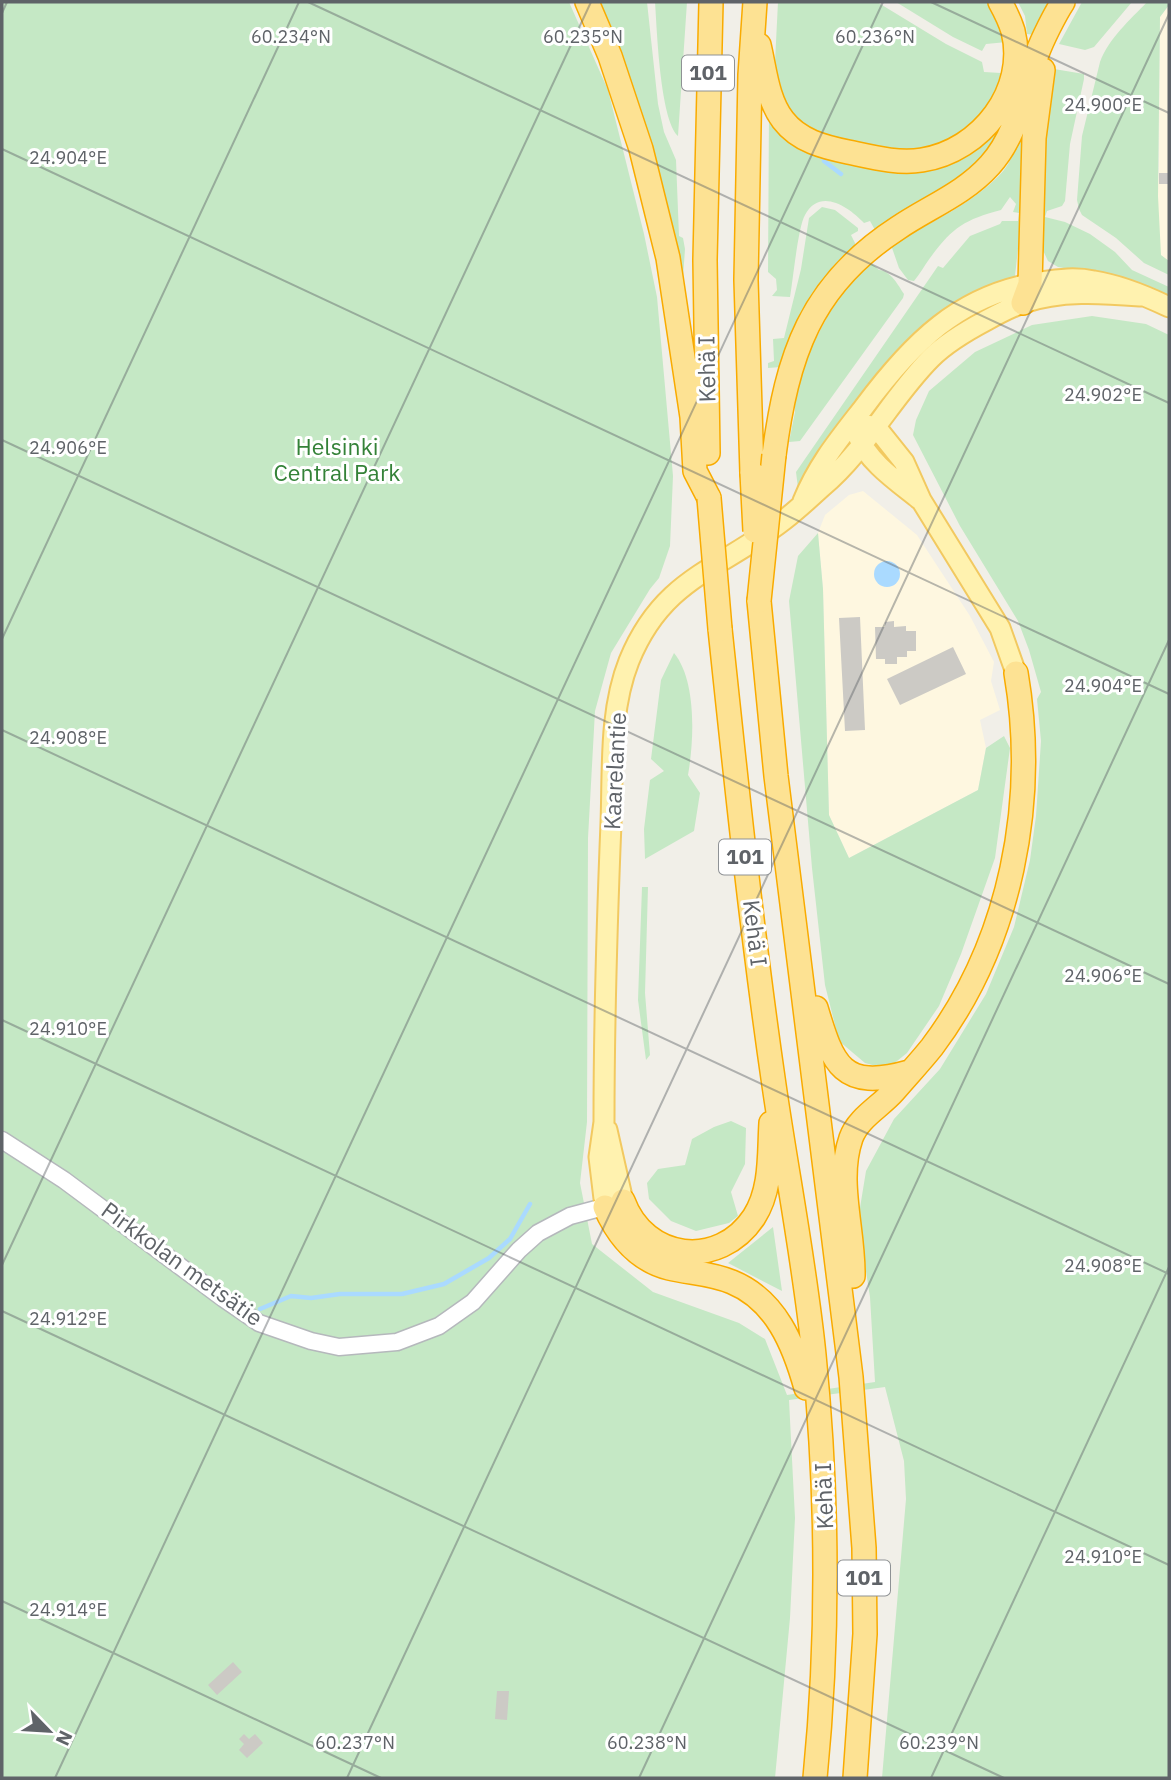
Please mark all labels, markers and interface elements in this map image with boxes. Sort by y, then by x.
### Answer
text: 60.234°N [251,25,331,48]
text: 60.235°N [543,25,623,48]
text: 60.236°N [835,25,915,48]
road number: 101 [682,56,734,90]
text: 24.900°E [1064,93,1142,116]
text: 24.904°E [29,146,107,169]
street label: Kehä I [690,335,722,403]
text: 24.902°E [1064,383,1142,406]
park label: Helsinki Central Park [274,431,400,487]
text: 24.906°E [29,436,107,459]
text: 24.904°E [1064,674,1142,697]
street label: Kaarelantie [596,711,632,831]
text: 24.908°E [29,726,107,749]
road number: 101 [719,840,771,874]
street label: Kehä I [737,898,775,968]
text: 24.906°E [1064,964,1142,987]
text: 24.910°E [29,1017,107,1040]
street label: Pirkkolan metsätie [96,1194,269,1332]
text: 24.908°E [1064,1254,1142,1277]
text: 24.912°E [29,1307,107,1330]
street label: Kehä I [807,1462,839,1530]
text: 24.910°E [1064,1545,1142,1568]
road number: 101 [838,1560,890,1596]
text: 24.914°E [29,1598,107,1621]
north arrow [14,1696,84,1766]
text: N [51,1727,78,1749]
text: 60.237°N [315,1731,395,1754]
text: 60.238°N [607,1731,687,1754]
text: 60.239°N [899,1731,979,1754]

